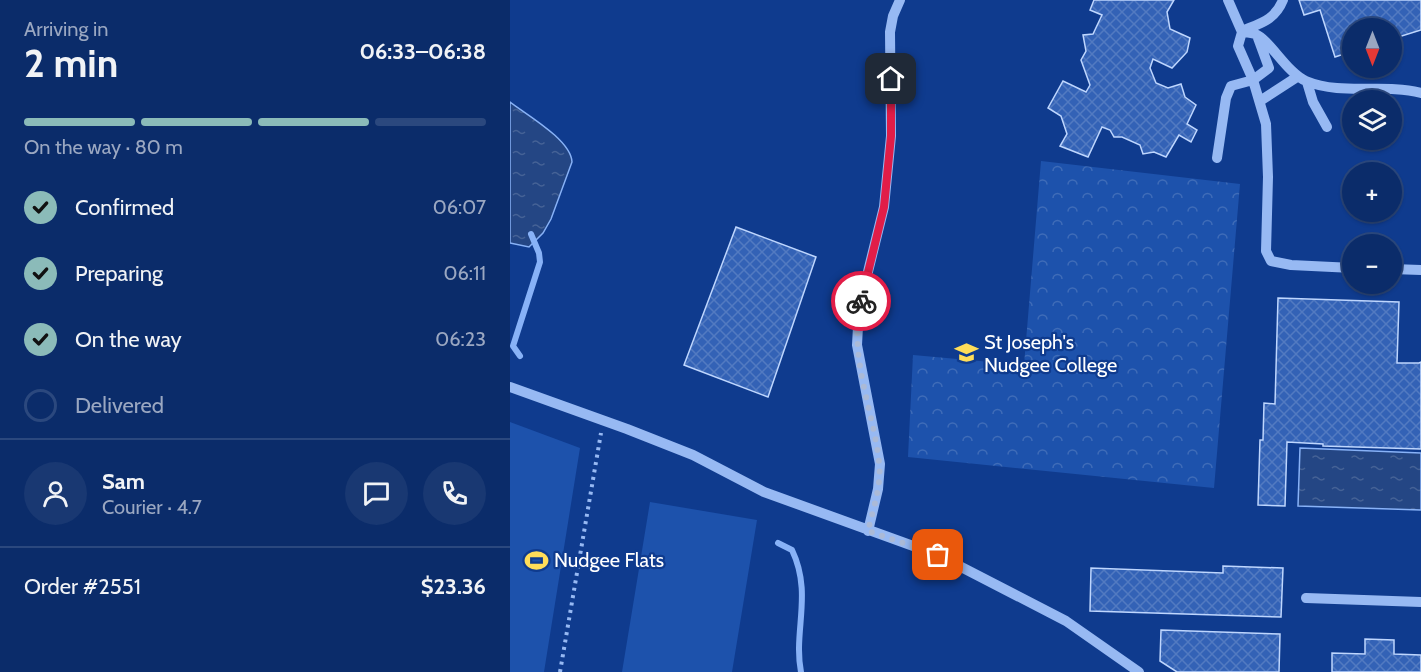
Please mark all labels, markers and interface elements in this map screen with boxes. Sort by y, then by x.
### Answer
text: Arriving in [24,17,108,41]
north arrow [1342,18,1402,78]
map controls [1342,18,1402,294]
text: 06:33–06:38 [359,38,486,65]
text: 2 min [24,39,118,87]
pin [865,53,916,104]
icon: home [874,62,907,95]
button: layers [1342,90,1402,150]
text: On the way · 80 m [24,135,183,159]
button: + [1342,162,1402,222]
icon: check [24,191,57,224]
text: Confirmed [75,194,174,221]
text: 06:07 [433,195,486,219]
button: − [1342,234,1402,294]
icon: check [24,257,57,290]
text: Preparing [75,260,163,287]
text: 06:11 [443,261,486,285]
courier [831,271,891,331]
icon: bike [845,285,878,318]
icon: check [24,323,57,356]
text: On the way [75,326,182,353]
text: 06:23 [435,327,486,351]
place label: St Joseph's Nudgee College [984,330,1117,377]
school or university icon: St Joseph's Nudgee College [953,340,979,366]
text: Delivered [75,392,164,419]
button: person [24,462,87,525]
button: chat [345,462,408,525]
button: phone [423,462,486,525]
text: Sam [102,468,145,495]
text: Courier · 4.7 [102,495,202,519]
pin [912,529,963,580]
icon: bag [921,538,954,571]
sports icon: Nudgee Flats [523,547,549,573]
place label: Nudgee Flats [554,548,664,572]
text: Order #2551 [24,573,141,600]
text: $23.36 [421,573,486,600]

